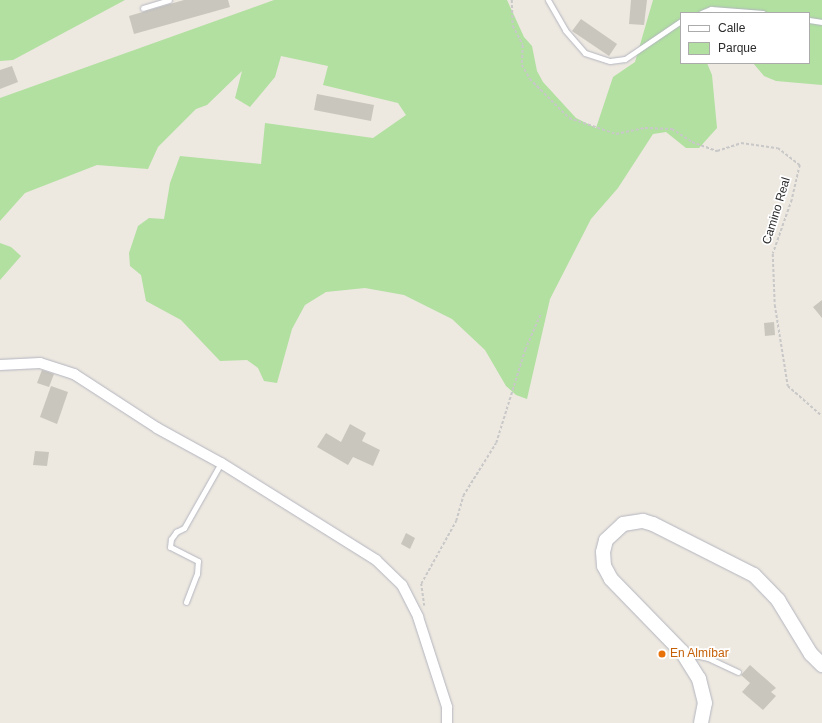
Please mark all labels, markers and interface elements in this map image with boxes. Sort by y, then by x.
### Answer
legend [680,12,810,64]
text: Calle [718,21,745,35]
text: Parque [718,41,757,55]
street label: Camino Real [760,176,794,246]
place label: En Almíbar [670,647,729,661]
marker: En Almíbar [657,649,667,659]

